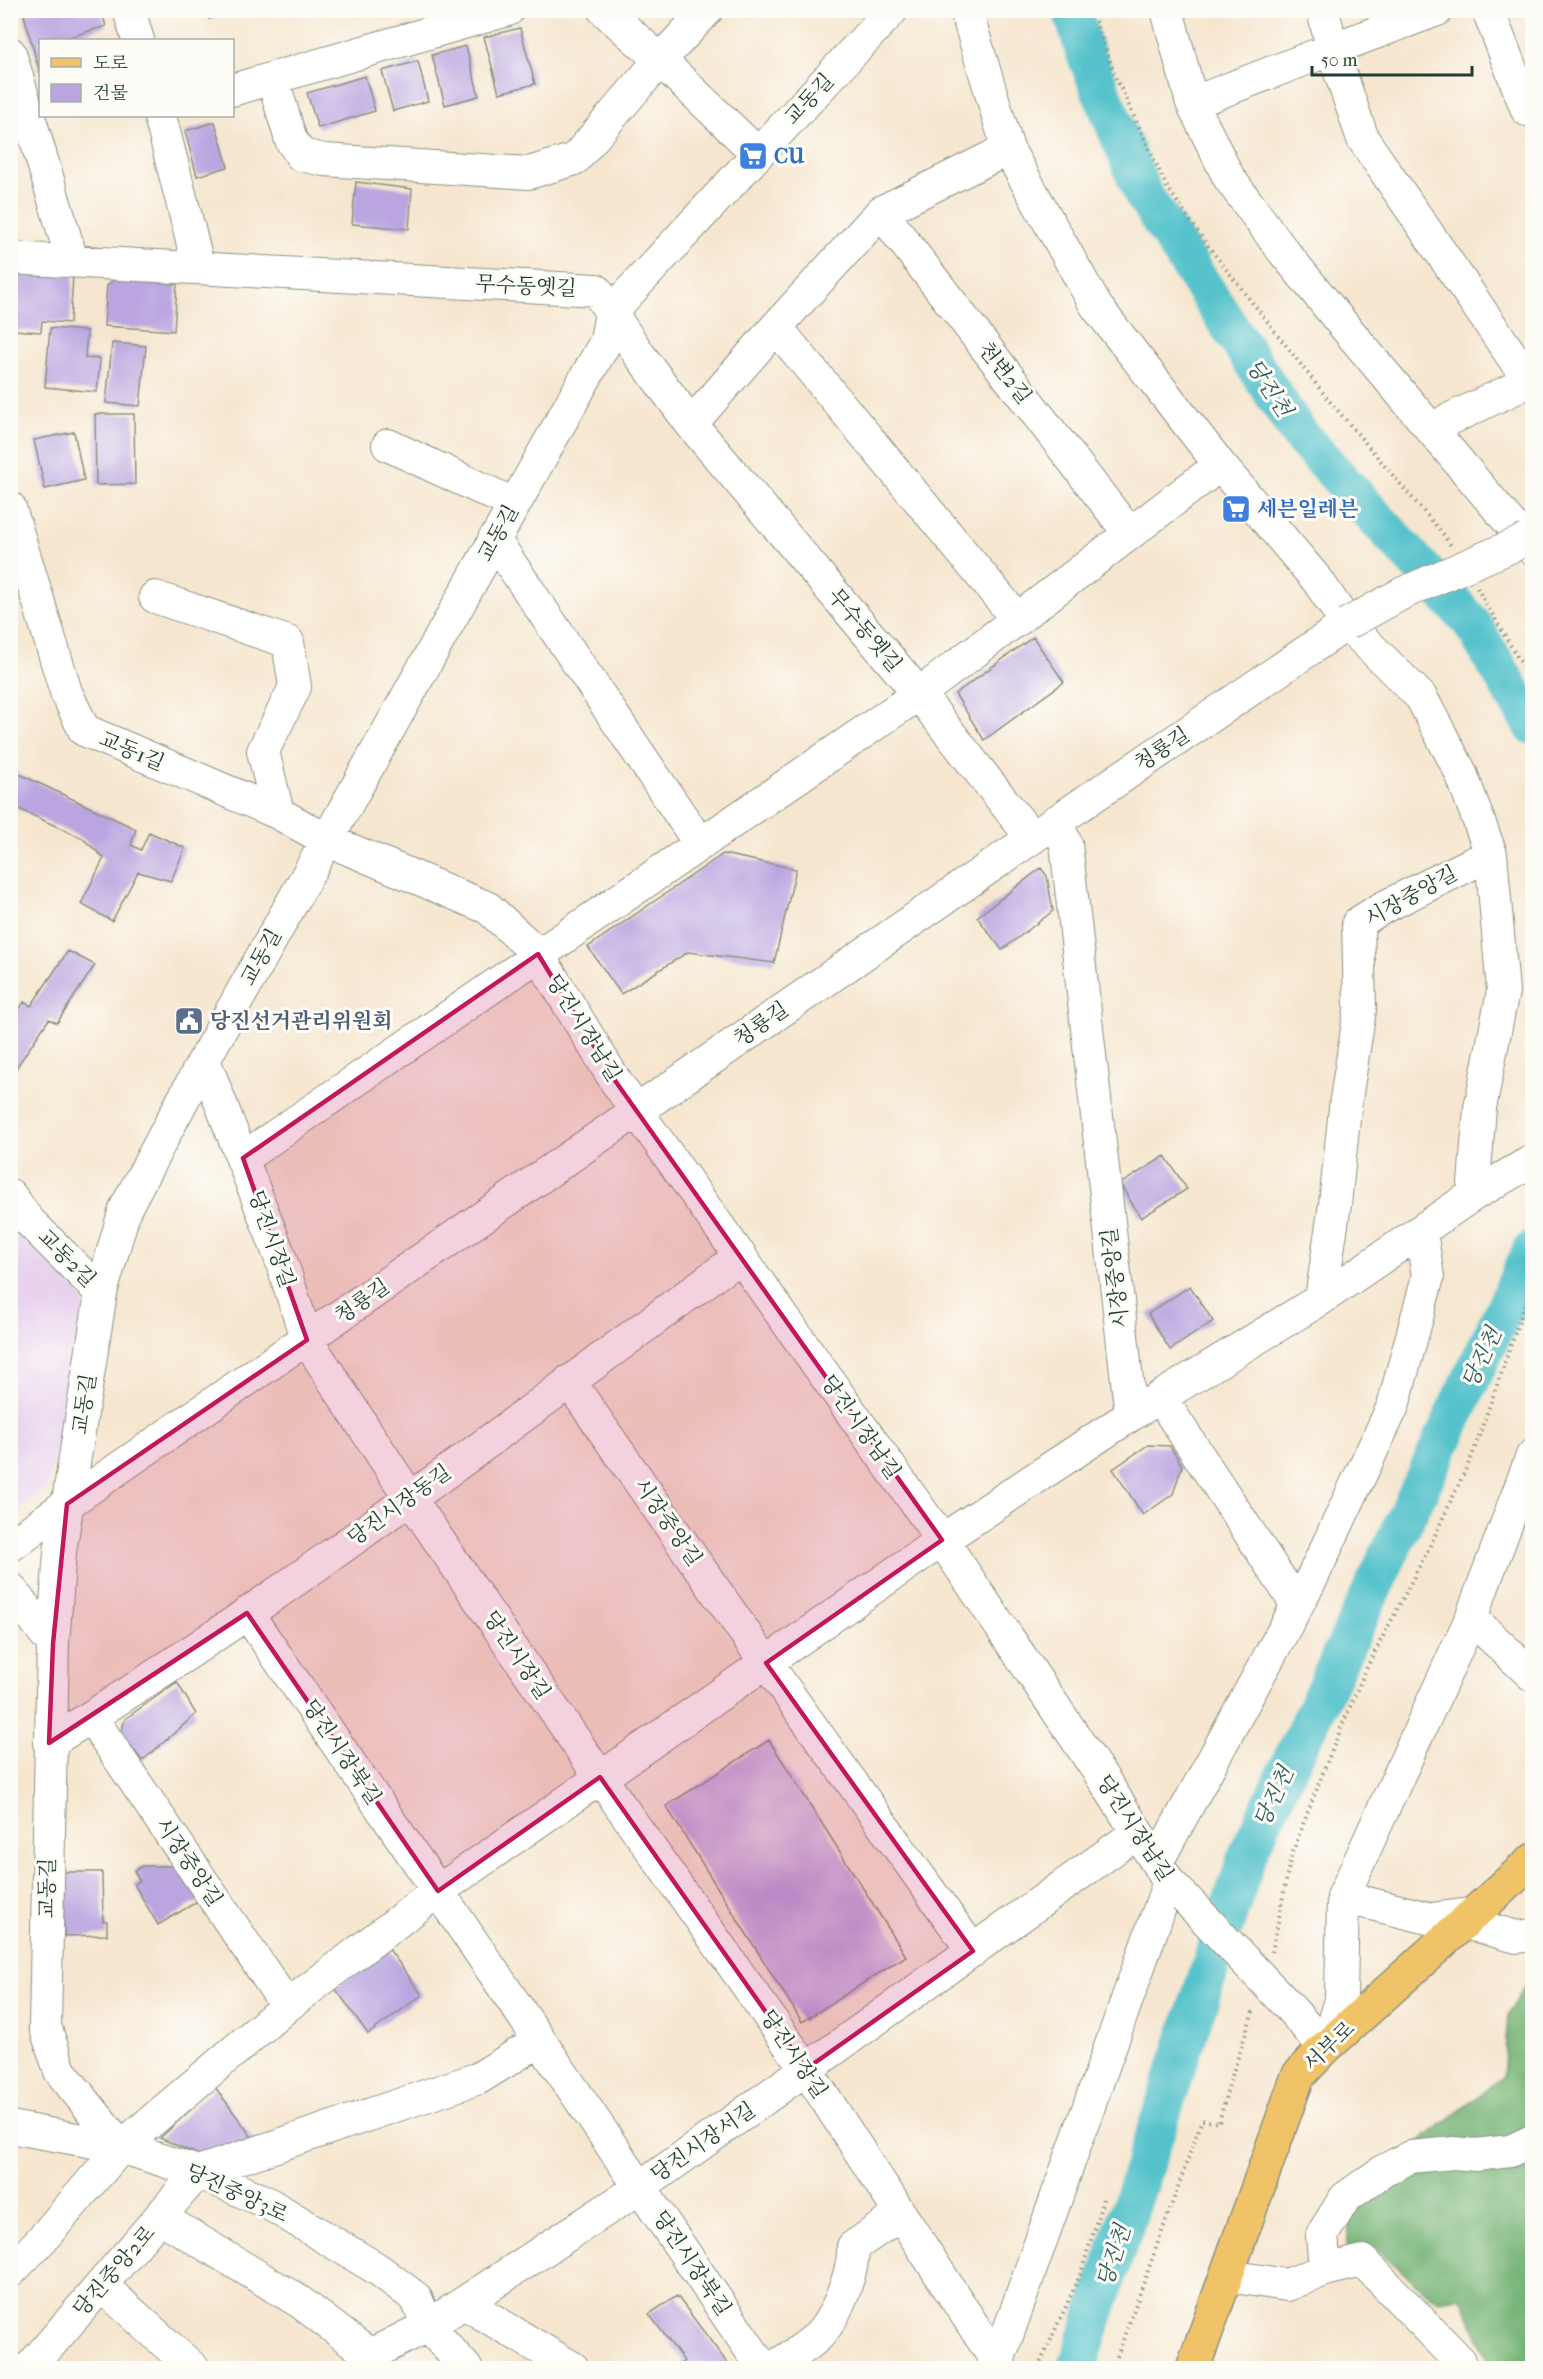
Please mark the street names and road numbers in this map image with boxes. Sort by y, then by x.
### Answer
street label: 교동길 [779,69,839,129]
street label: 무수동옛길 [475,271,577,301]
street label: 천변2길 [973,337,1037,409]
street label: 교동길 [473,501,523,565]
street label: 무수동옛길 [823,583,907,677]
street label: 청룡길 [1130,722,1194,776]
street label: 교동1길 [96,727,168,775]
street label: 시장중앙길 [1361,861,1461,931]
street label: 교동길 [236,925,286,989]
street label: 당진시장남길 [542,970,626,1086]
street label: 청룡길 [729,997,793,1051]
street label: 당진시장길 [244,1187,300,1291]
street label: 교동2길 [33,1224,101,1292]
street label: 시장중앙길 [1097,1226,1133,1330]
street label: 청룡길 [330,1274,394,1328]
street label: 당진시장남길 [816,1370,906,1484]
street label: 교동길 [67,1372,101,1436]
street label: 당진시장동길 [343,1460,455,1550]
street label: 시장중앙길 [629,1474,707,1570]
street label: 당진시장길 [479,1606,555,1704]
street label: 당진시장북길 [298,1695,386,1809]
street label: 당진시장남길 [1092,1770,1178,1886]
street label: 시장중앙길 [151,1813,227,1911]
street label: 교동길 [34,1857,60,1919]
street label: 당진시장길 [756,2005,832,2103]
street label: 서부로 [1299,2016,1359,2076]
street label: 당진시장서길 [646,2097,760,2187]
street label: 당진중앙3로 [182,2159,292,2227]
street label: 당진시장북길 [648,2206,736,2320]
street label: 당진중앙2로 [68,2221,160,2321]

